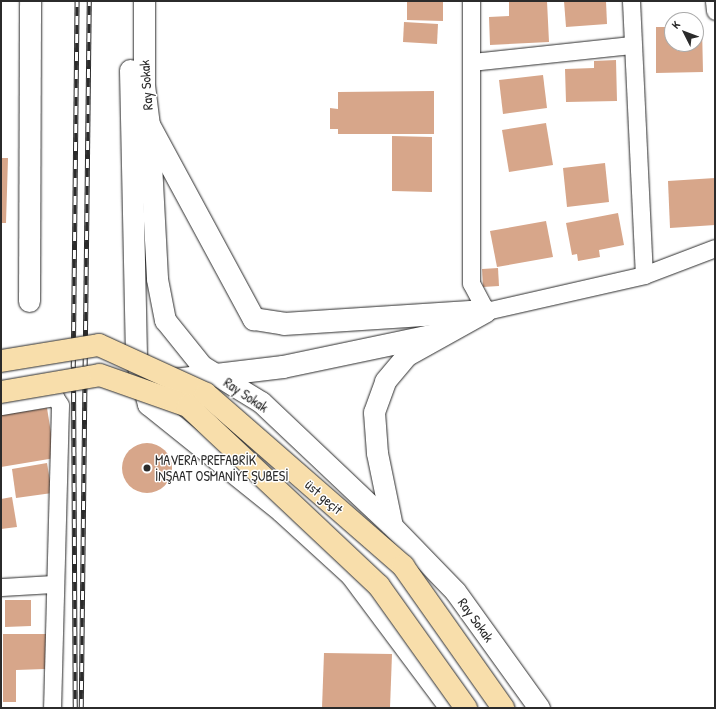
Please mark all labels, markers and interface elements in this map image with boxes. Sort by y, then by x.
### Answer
north arrow [664,12,704,52]
text: K [669,18,683,31]
street label: Ray Sokak [136,59,156,111]
street label: Ray Sokak [221,374,271,416]
place label: MAVERA PREFABRİK İNŞAAT OSMANİYE ŞUBESİ [155,452,288,484]
marker: MAVERA PREFABRİK İNŞAAT OSMANİYE ŞUBESİ [142,463,152,473]
street label: üst geçit [302,476,346,518]
street label: Ray Sokak [454,595,498,645]

